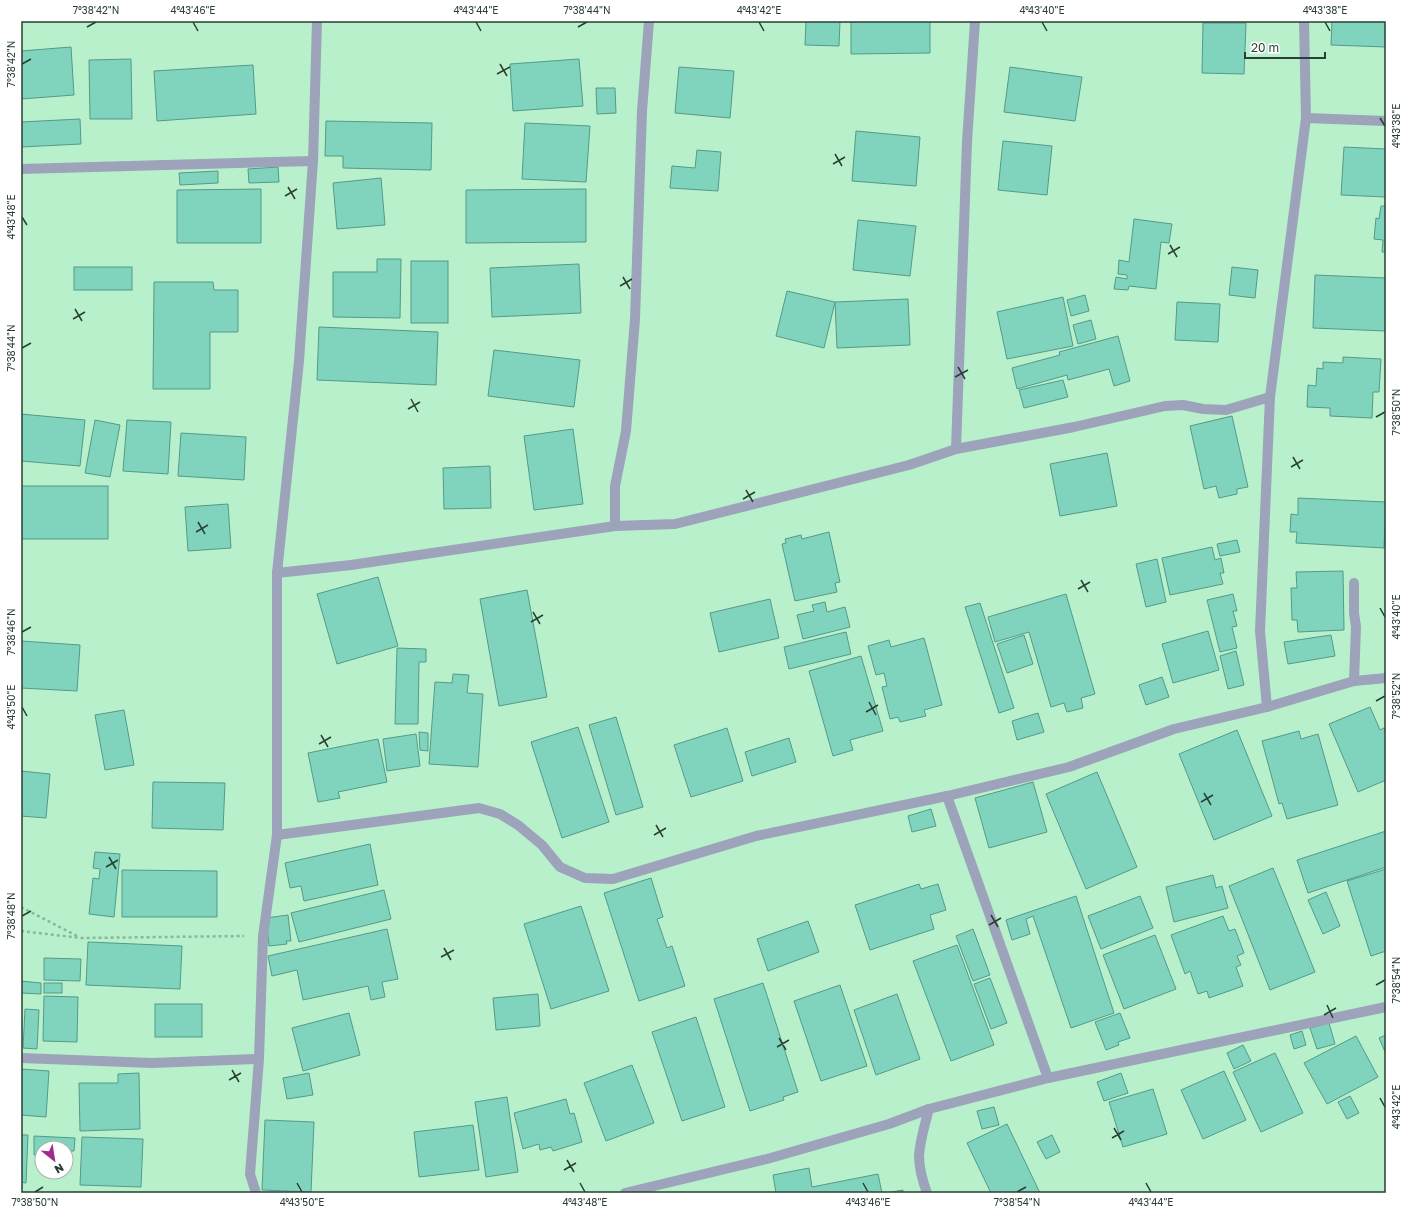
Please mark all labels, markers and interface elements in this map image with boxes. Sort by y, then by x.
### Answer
text: 7°38'42"N [73,4,119,16]
text: 4°43'46"E [171,4,215,16]
text: 4°43'44"E [454,4,498,16]
text: 7°38'44"N [563,4,611,16]
text: 4°43'42"E [737,4,781,16]
text: 4°43'40"E [1019,4,1065,16]
text: 4°43'38"E [1303,4,1347,16]
scale bar [1245,34,1325,60]
text: 20 m [1251,40,1279,55]
text: 7°38'42"N [5,41,17,87]
text: 4°43'38"E [1390,104,1402,148]
text: 4°43'48"E [5,195,17,239]
text: 7°38'44"N [5,324,17,372]
text: 7°38'50"N [1390,389,1402,435]
text: 4°43'40"E [1390,594,1402,640]
text: 7°38'46"N [5,609,17,656]
text: 7°38'52"N [1390,673,1402,719]
text: 4°43'50"E [5,685,17,729]
text: 7°38'48"N [5,892,17,940]
text: 7°38'54"N [1390,957,1402,1003]
text: 4°43'42"E [1390,1085,1402,1129]
north arrow [34,1140,74,1180]
text: N [52,1161,66,1177]
text: 7°38'50"N [12,1196,58,1208]
text: 4°43'50"E [280,1196,324,1208]
text: 4°43'48"E [563,1196,607,1208]
text: 4°43'46"E [846,1196,890,1208]
text: 7°38'54"N [994,1196,1040,1208]
text: 4°43'44"E [1129,1196,1173,1208]

